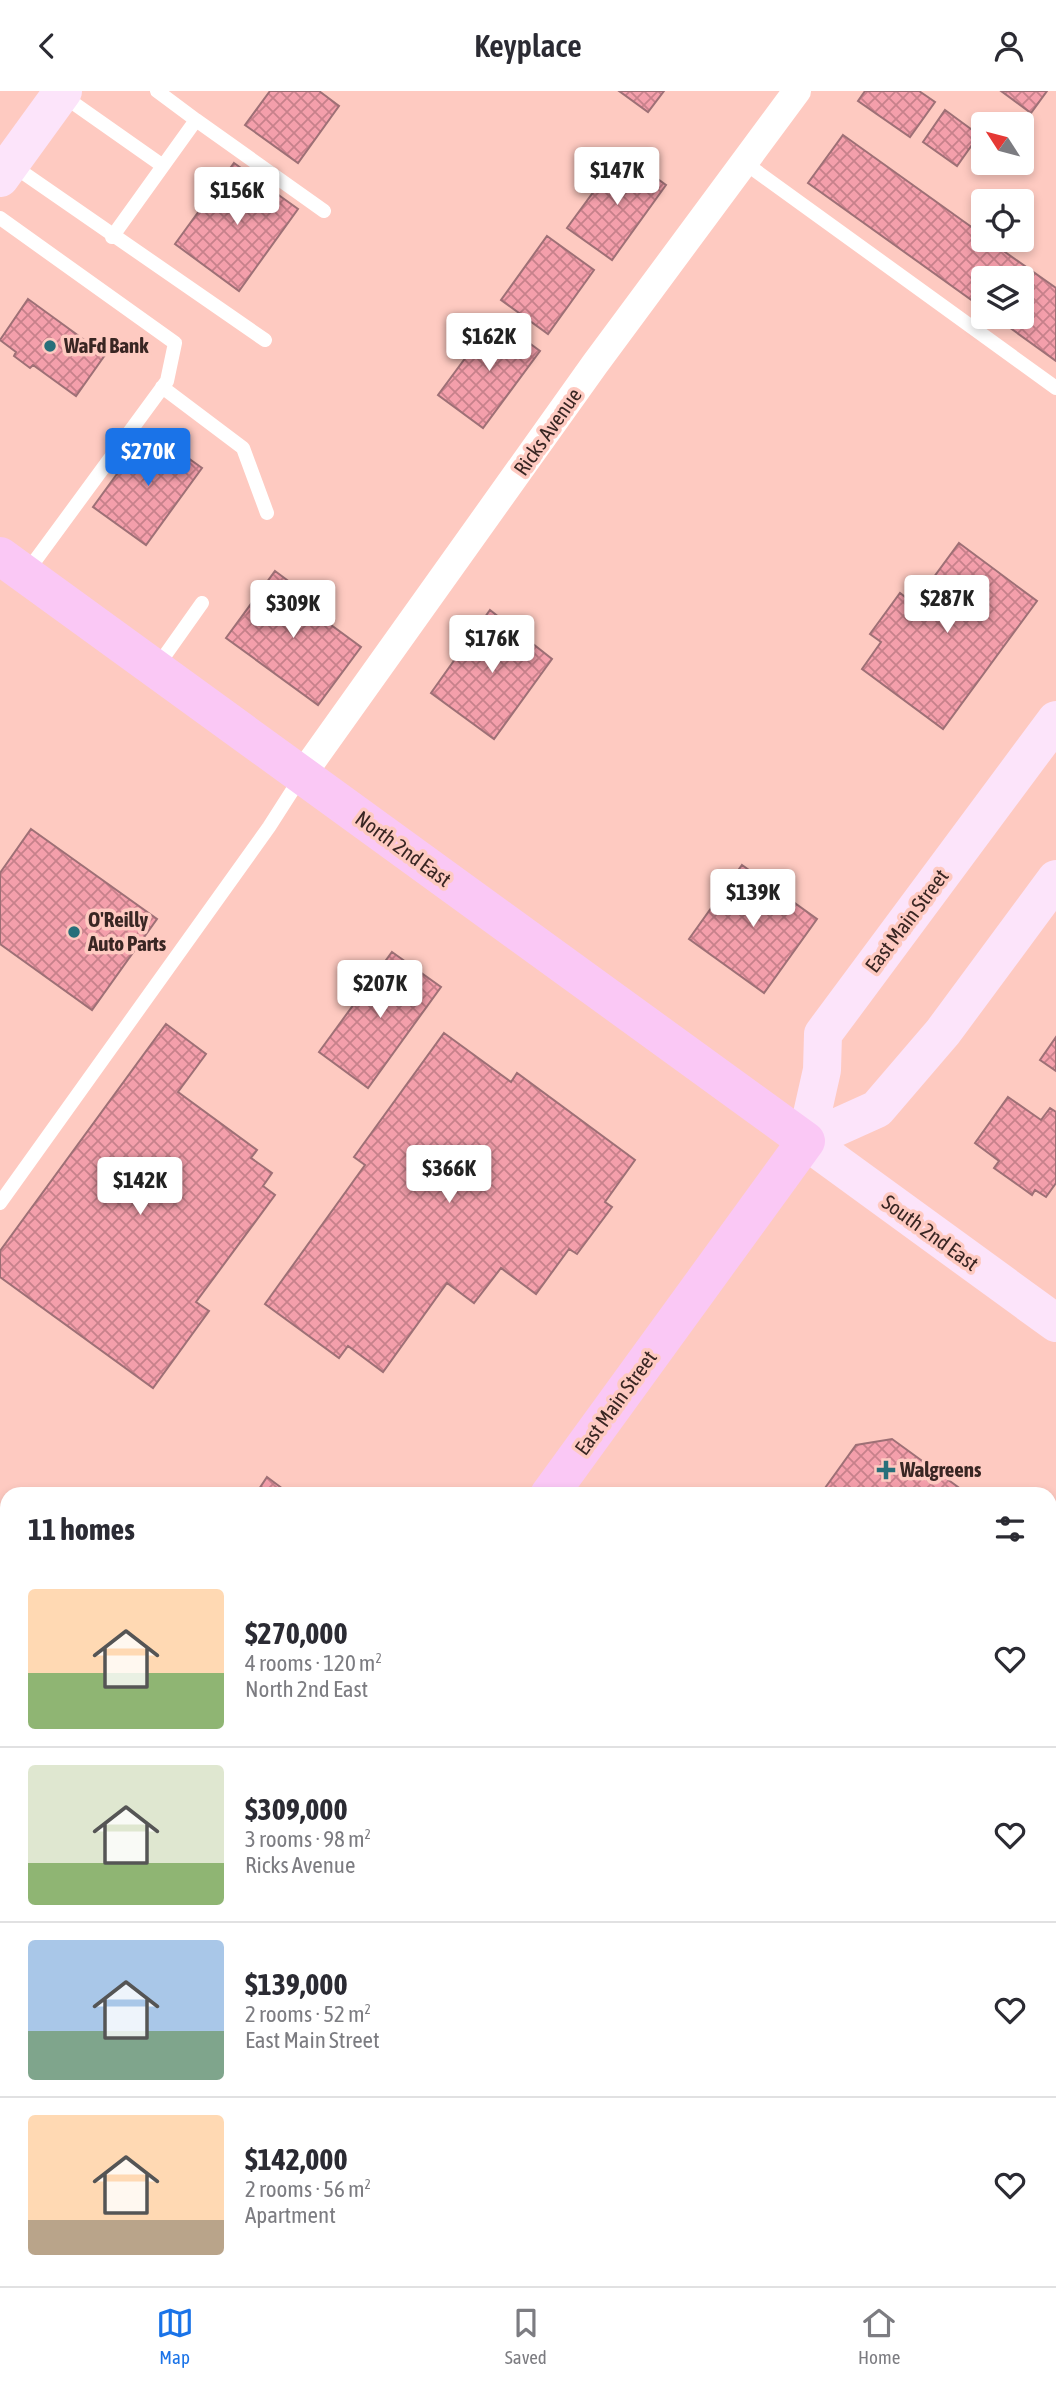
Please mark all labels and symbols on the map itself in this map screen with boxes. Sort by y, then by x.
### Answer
north arrow [971,112,1034,175]
pin: $147K [568,148,666,207]
pin: $156K [188,167,286,227]
pin: $162K [440,313,538,373]
place label: WaFd Bank [63,333,149,357]
marker: WaFd Bank [42,338,58,354]
street label: Ricks Avenue [508,383,586,480]
pin: $270K [99,429,197,488]
pin: $287K [898,575,996,635]
pin: $309K [244,581,342,640]
pin: $176K [443,615,541,675]
street label: North 2nd East [351,805,456,891]
street label: East Main Street [860,864,953,977]
pin: $139K [704,869,802,929]
place label: O'Reilly Auto Parts [87,907,167,955]
marker: O'Reilly Auto Parts [66,924,82,940]
pin: $207K [331,961,429,1020]
pin: $366K [400,1145,498,1205]
pin: $142K [91,1157,189,1217]
street label: South 2nd East [878,1189,983,1275]
street label: East Main Street [569,1346,661,1459]
place label: Walgreens [899,1457,982,1481]
marker: Walgreens [878,1462,894,1478]

